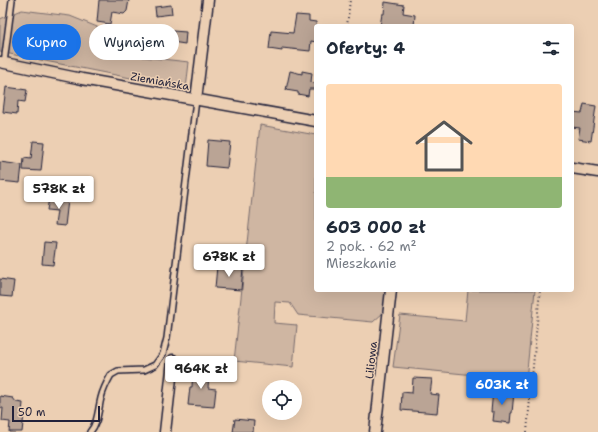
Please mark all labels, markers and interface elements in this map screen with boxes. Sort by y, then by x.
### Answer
chip: Kupno [12,24,81,60]
chip: Wynajem [89,24,179,60]
text: Oferty: 4 [326,37,405,59]
icon: filters [540,37,562,59]
street label: Ziemiańska [129,69,191,94]
icon: home [408,110,480,182]
pin: 578K zł [22,176,96,210]
text: 578K zł [33,180,85,197]
text: 603 000 zł [326,216,426,238]
text: 2 pok. · 62 m² [326,238,417,255]
pin: 678K zł [192,244,266,278]
text: 678K zł [203,248,255,265]
text: Mieszkanie [326,255,397,272]
street label: Liliowa [362,340,381,380]
pin: 964K zł [164,356,238,390]
text: 964K zł [174,360,228,377]
pin: 603K zł [465,372,539,406]
text: 603K zł [475,376,529,393]
map controls [262,380,302,420]
button: locate [262,380,302,420]
scale bar [12,404,100,423]
text: 50 m [18,405,46,420]

